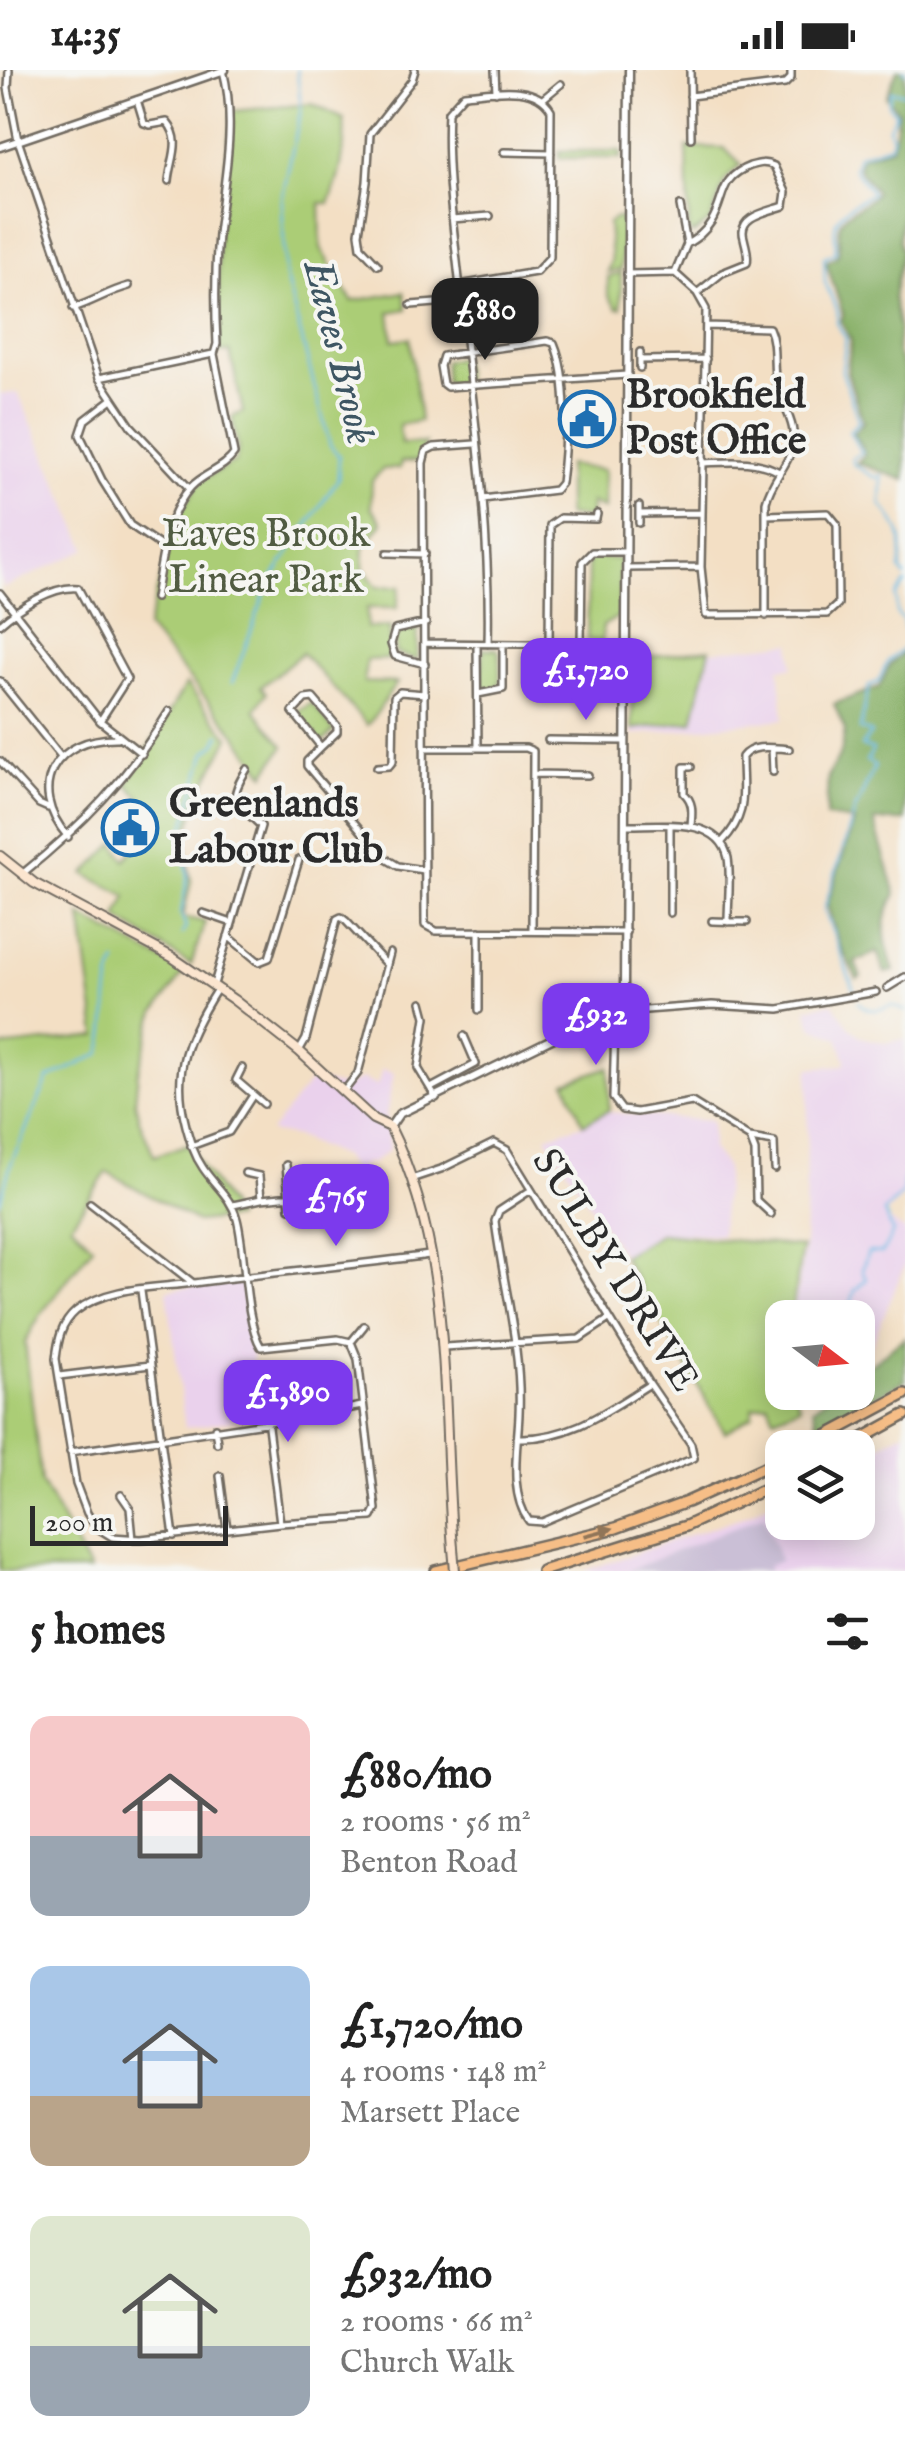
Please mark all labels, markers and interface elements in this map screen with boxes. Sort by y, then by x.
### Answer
text: 14:35 [50,11,121,59]
water label: Eaves Brook [289,253,387,450]
pin: £880 [426,278,544,363]
text: £880 [454,290,516,331]
place label: Brookfield Post Office [626,371,806,468]
public building icon: Brookfield Post Office [557,389,617,449]
park label: Eaves Brook Linear Park [162,510,371,607]
pin: £1,720 [505,638,667,723]
text: £1,720 [543,650,629,691]
place label: Greenlands Labour Club [169,780,383,877]
public building icon: Greenlands Labour Club [100,798,160,858]
pin: £932 [537,983,655,1068]
text: £932 [564,995,628,1036]
street label: SULBY DRIVE [519,1140,709,1402]
pin: £765 [277,1164,395,1249]
text: £765 [305,1176,367,1217]
north arrow [765,1300,875,1410]
map controls [765,1300,875,1540]
pin: £1,890 [207,1360,369,1445]
text: £1,890 [246,1372,330,1413]
button: layers [765,1430,875,1540]
scale bar [30,1501,228,1546]
text: 200 m [45,1506,113,1541]
one-way arrow [584,1524,615,1540]
icon: filters [820,1604,875,1659]
text: 5 homes [30,1605,166,1658]
text: £880/mo [340,1749,492,1802]
icon: home [110,1756,230,1876]
text: 2 rooms · 56 m² [340,1802,531,1843]
text: Benton Road [340,1843,517,1884]
text: £1,720/mo [340,1999,523,2052]
icon: home [110,2006,230,2126]
text: 4 rooms · 148 m² [340,2052,547,2093]
text: Marsett Place [340,2093,520,2134]
text: £932/mo [340,2249,492,2302]
icon: home [110,2256,230,2376]
text: 2 rooms · 66 m² [340,2302,533,2343]
text: Church Walk [340,2343,514,2384]

